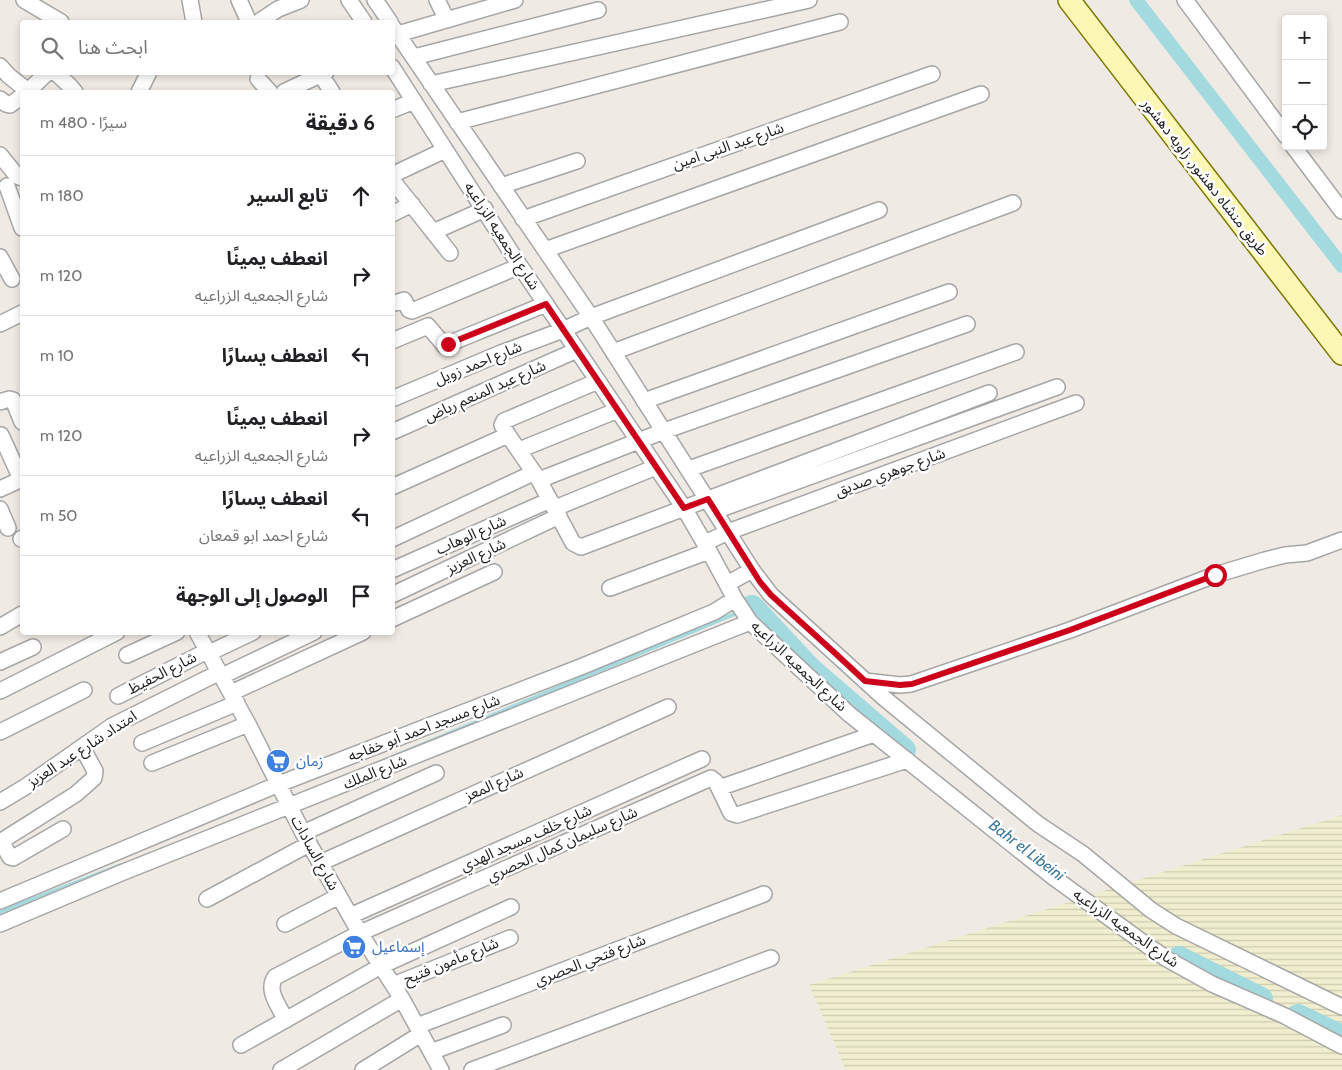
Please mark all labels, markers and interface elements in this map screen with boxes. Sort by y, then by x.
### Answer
map controls [1282,15,1327,150]
button: + [1282,15,1327,60]
search box [20,20,395,75]
icon: search [38,34,66,62]
text: ابحث هنا [78,36,148,59]
button: − [1282,60,1327,105]
street label: طريق منشاه دهشور, زاويه دهشور [1137,94,1272,260]
button: locate [1282,105,1327,150]
text: 6 دقيقة [306,110,375,135]
text: سيرًا · 480 m [40,113,127,132]
street label: شارع عبد النبى امين [670,118,787,176]
street label: شارع الجمعيه الزراعيه [458,179,544,295]
icon: ahead [347,182,375,210]
text: تابع السير [247,184,328,207]
text: 180 m [40,186,84,205]
text: انعطف يمينًا [227,247,328,270]
icon: right [347,262,375,290]
text: 120 m [40,266,82,285]
text: شارع الجمعيه الزراعيه [195,286,328,305]
route end [437,333,460,356]
street label: شارع احمد زويل [432,337,526,391]
icon: left [347,342,375,370]
text: انعطف يسارًا [222,344,328,367]
text: 10 m [40,346,74,365]
street label: شارع عبد المنعم رياض [421,356,550,429]
text: انعطف يمينًا [227,407,328,430]
icon: right [347,422,375,450]
text: 120 m [40,426,82,445]
street label: شارع جوهري صديق [832,444,949,503]
text: شارع الجمعيه الزراعيه [195,446,328,465]
text: انعطف يسارًا [222,487,328,510]
icon: left [347,502,375,530]
text: 50 m [40,506,77,525]
street label: شارع الوهاب [433,511,510,561]
text: شارع احمد ابو قمعان [199,526,328,545]
street label: شارع العزيز [442,534,510,581]
route start [1204,564,1227,587]
icon: arrive [347,582,375,610]
text: الوصول إلى الوجهة [176,584,328,607]
street label: شارع الجمعيه الزراعيه [745,617,851,718]
street label: شارع الحفيظ [124,648,201,701]
street label: شارع مسجد احمد أبو خفاجه [345,691,504,768]
street label: امتداد شارع عبد العزيز [23,707,142,794]
supermarket icon: زمان [265,748,291,774]
street label: شارع الملك [341,751,411,796]
place label: زمان [296,752,323,770]
street label: شارع المعز [461,763,528,808]
street label: شارع خلف مسجد الهدي [458,801,596,878]
street label: شارع سليمان كمال الحصري [484,803,641,888]
street label: شارع السادات [284,812,343,895]
water label: Bahr el Libeini [985,815,1069,885]
street label: شارع الجمعيه الزراعيه [1068,885,1183,974]
street label: شارع فتحي الحصري [532,930,649,992]
supermarket icon: إسماعيل [341,934,367,960]
street label: شارع مأمون فتيح [401,934,503,991]
place label: إسماعيل [372,938,425,957]

